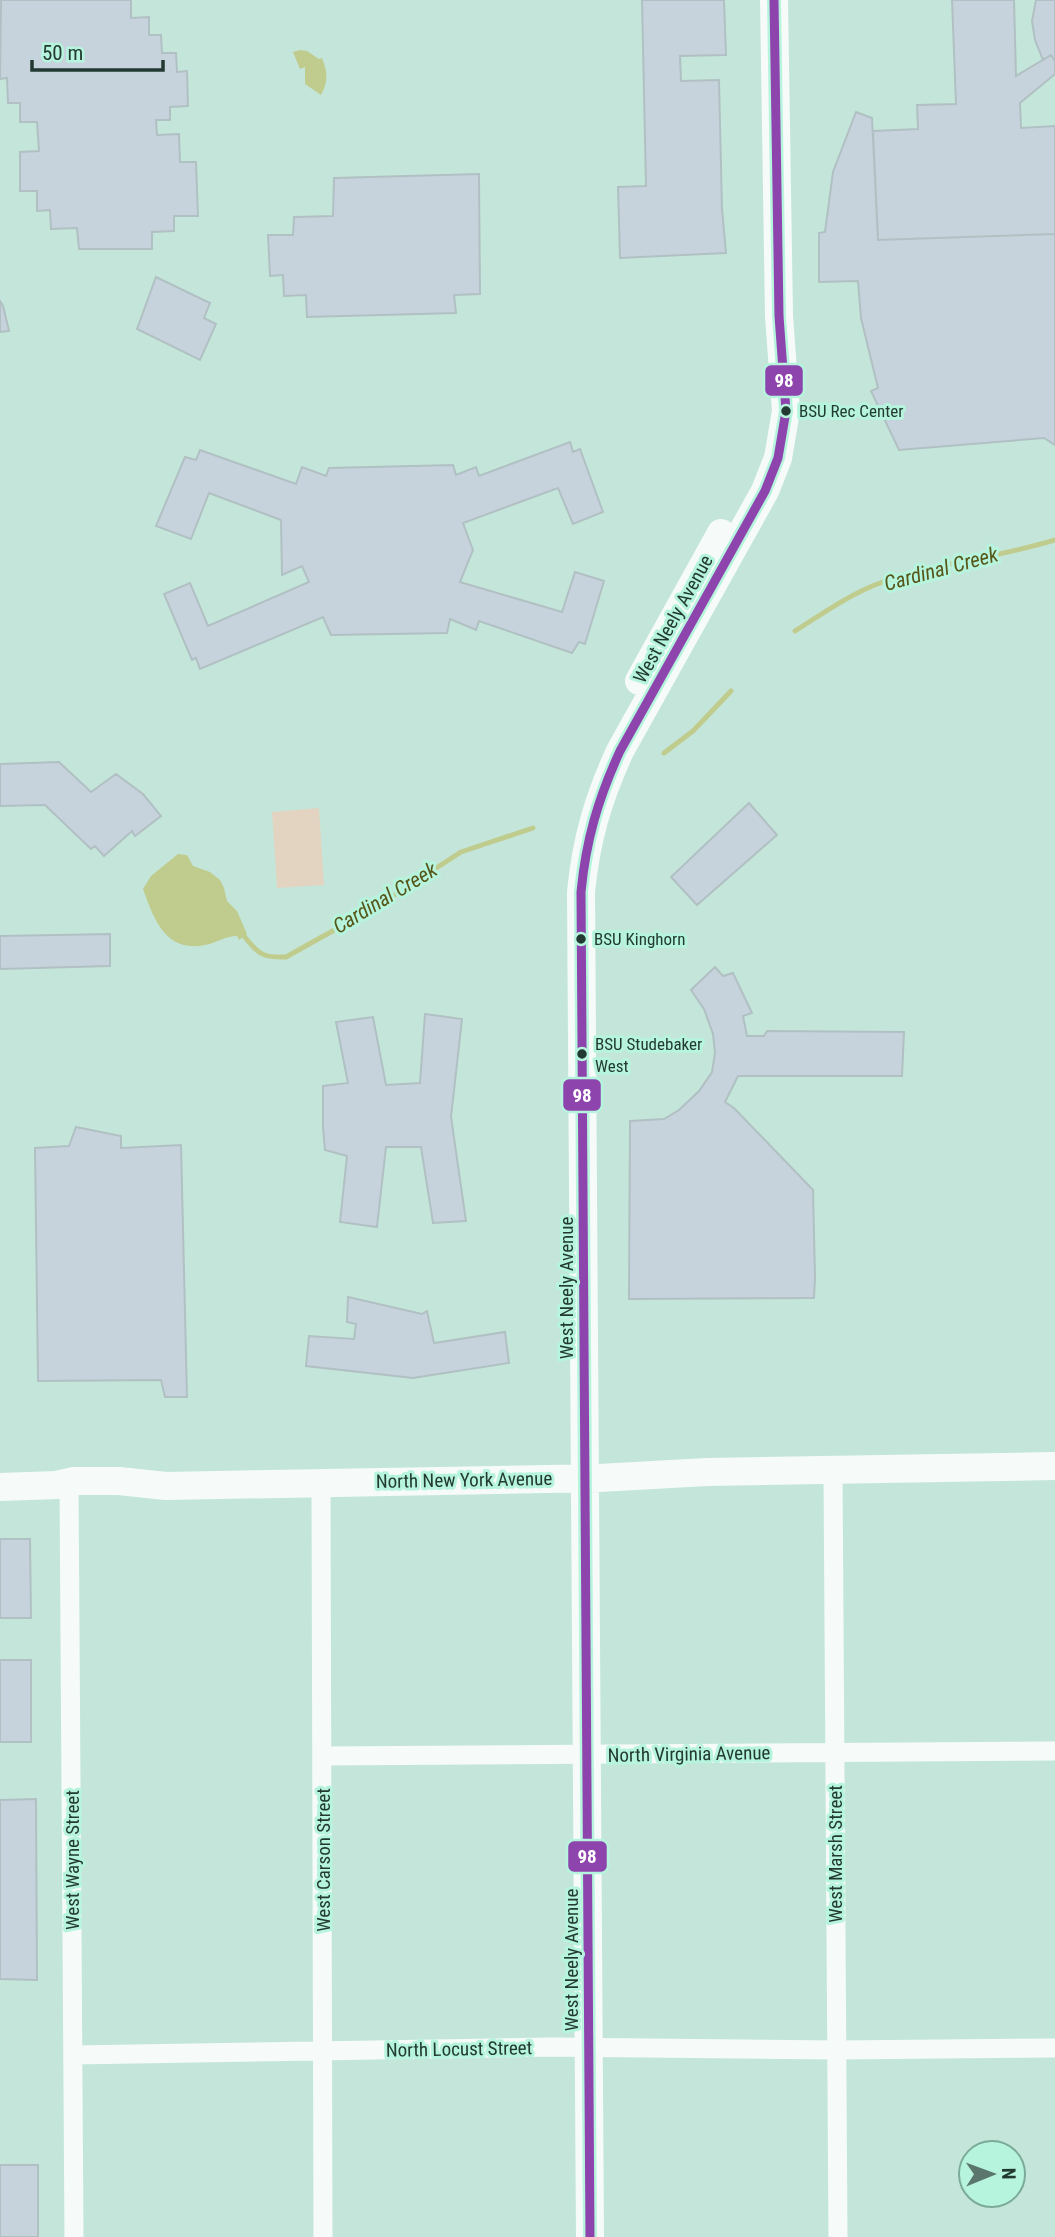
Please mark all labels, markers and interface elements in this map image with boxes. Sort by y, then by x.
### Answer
scale bar [32,28,163,72]
text: 50 m [42,41,83,65]
line badge: 98 [764,364,804,397]
text: 98 [774,369,794,392]
place label: BSU Rec Center [799,401,903,421]
marker: BSU Rec Center [779,404,793,418]
water label: Cardinal Creek [881,542,1001,596]
street label: West Neely Avenue [628,551,718,687]
water label: Cardinal Creek [329,857,442,938]
place label: BSU Kinghorn [594,929,686,949]
marker: BSU Kinghorn [574,932,588,946]
place label: BSU Studebaker West [595,1034,702,1076]
marker: BSU Studebaker West [575,1047,589,1061]
line badge: 98 [562,1078,602,1112]
text: 98 [572,1084,592,1107]
street label: West Neely Avenue [555,1217,578,1359]
street label: North New York Avenue [376,1467,552,1493]
street label: North Virginia Avenue [607,1741,771,1767]
street label: West Marsh Street [824,1785,847,1923]
street label: West Carson Street [312,1788,335,1932]
street label: West Wayne Street [61,1790,84,1930]
line badge: 98 [567,1840,608,1873]
text: 98 [577,1845,597,1868]
street label: West Neely Avenue [560,1889,583,2031]
street label: North Locust Street [386,2036,532,2062]
north arrow [957,2139,1027,2209]
text: N [997,2168,1020,2180]

